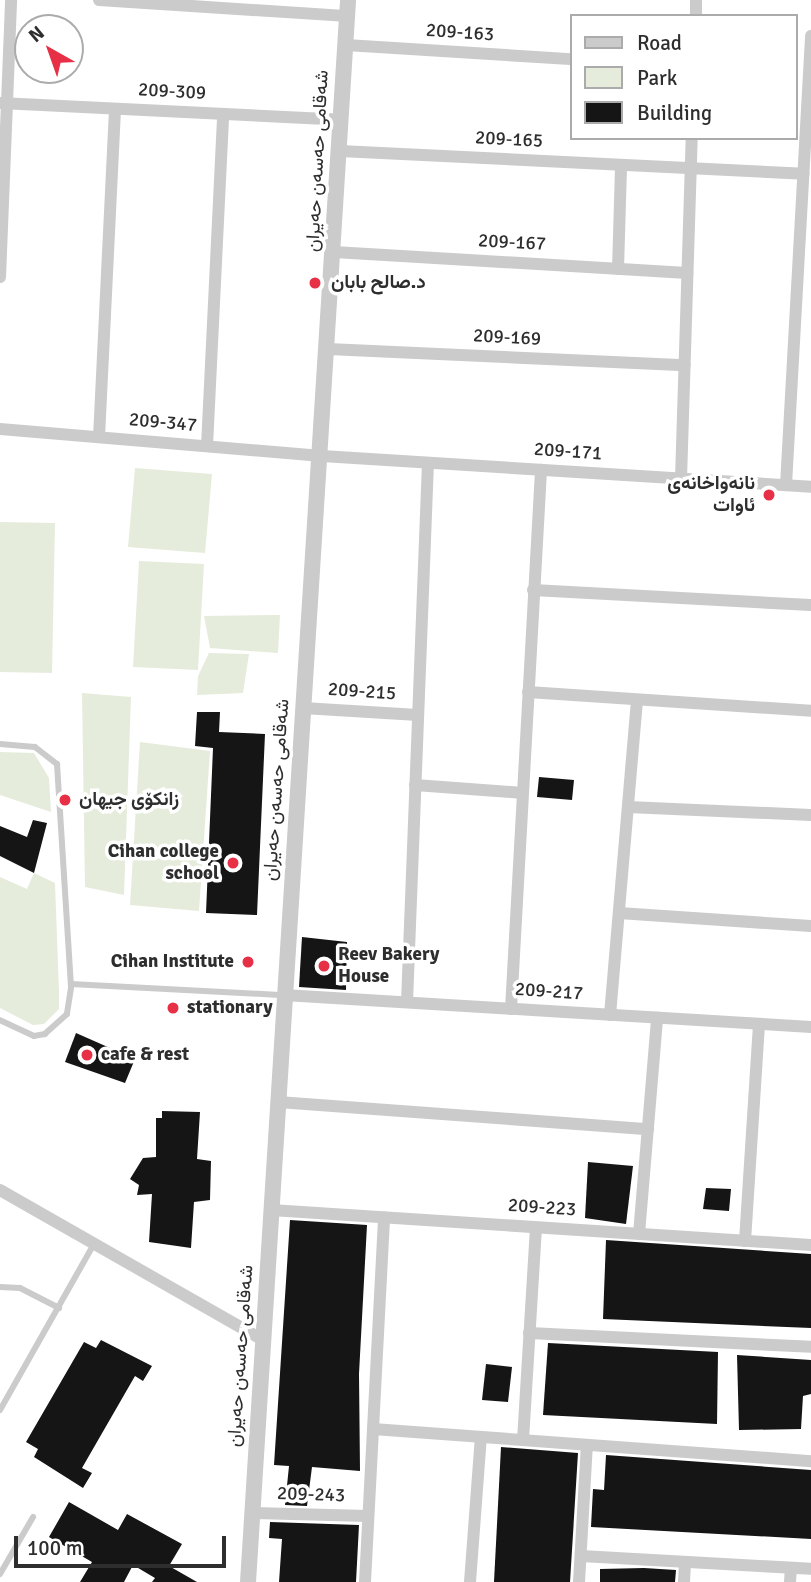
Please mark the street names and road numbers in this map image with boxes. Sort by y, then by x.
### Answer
street label: 209-163 [425,19,495,47]
street label: شەقامی حەسەن حەیران [302,69,334,253]
street label: 209-309 [137,79,207,105]
street label: 209-165 [474,127,544,153]
street label: 209-167 [477,230,547,256]
street label: 209-169 [472,325,542,351]
street label: 209-347 [128,409,198,437]
street label: 209-171 [533,438,603,466]
street label: 209-215 [327,678,397,706]
street label: شەقامی حەسەن حەیران [259,698,295,882]
street label: 209-217 [514,978,584,1006]
street label: 209-223 [507,1194,577,1222]
street label: شەقامی حەسەن حەیران [223,1264,259,1448]
street label: 209-243 [277,1482,345,1508]

